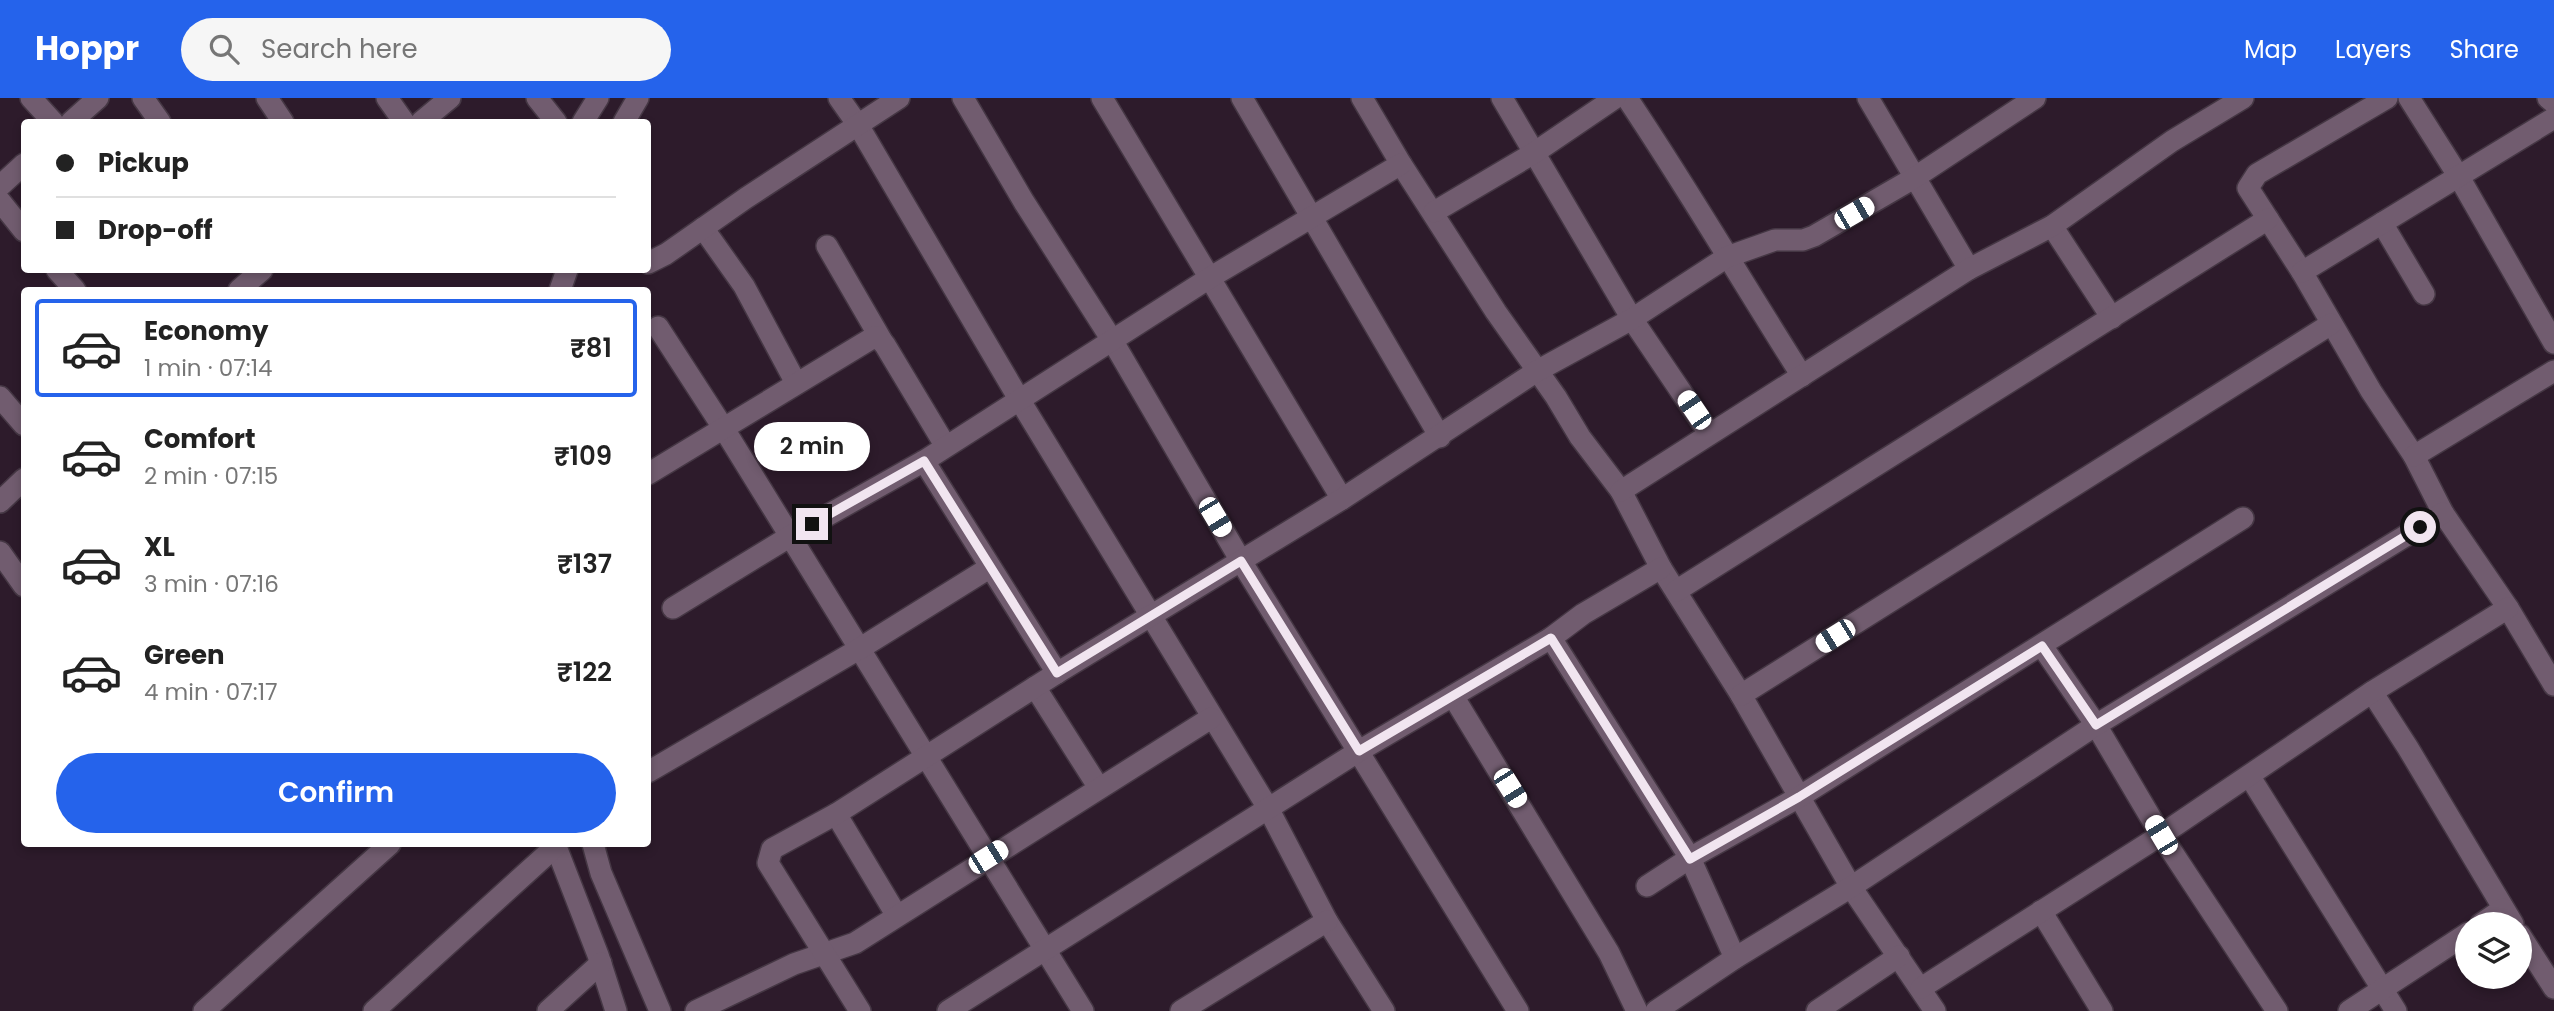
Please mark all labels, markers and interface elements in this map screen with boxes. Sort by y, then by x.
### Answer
search box [181,18,671,81]
text: Hoppr [35,25,139,72]
icon: search [205,30,243,68]
text: Search here [261,31,418,67]
text: Map [2244,33,2297,66]
text: Layers [2335,33,2411,66]
text: Share [2449,33,2519,66]
text: Pickup [98,145,189,181]
car [1831,193,1878,233]
text: Drop-off [98,212,213,248]
text: Economy [144,313,268,349]
icon: car [60,317,123,380]
text: ₹81 [570,330,612,366]
text: 1 min · 07:14 [144,352,272,384]
car [1674,387,1715,433]
text: Comfort [144,421,256,457]
callout: 2 min [754,422,870,472]
icon: car [60,425,123,488]
text: 2 min [780,430,844,462]
text: ₹109 [554,438,612,474]
text: 2 min · 07:15 [144,460,278,492]
car [1196,494,1235,540]
route end [796,508,828,540]
route start [2404,511,2436,543]
text: XL [144,529,175,565]
icon: car [60,533,123,596]
text: ₹137 [557,546,612,582]
text: 3 min · 07:16 [144,568,279,600]
car [1812,616,1859,656]
text: Green [144,637,225,673]
icon: car [60,641,123,704]
text: ₹122 [557,654,612,690]
text: 4 min · 07:17 [144,676,278,708]
button: Confirm [56,753,616,833]
car [1490,765,1531,811]
car [2142,812,2181,858]
car [965,837,1012,877]
map controls [2455,912,2532,989]
button: layers [2455,912,2532,989]

